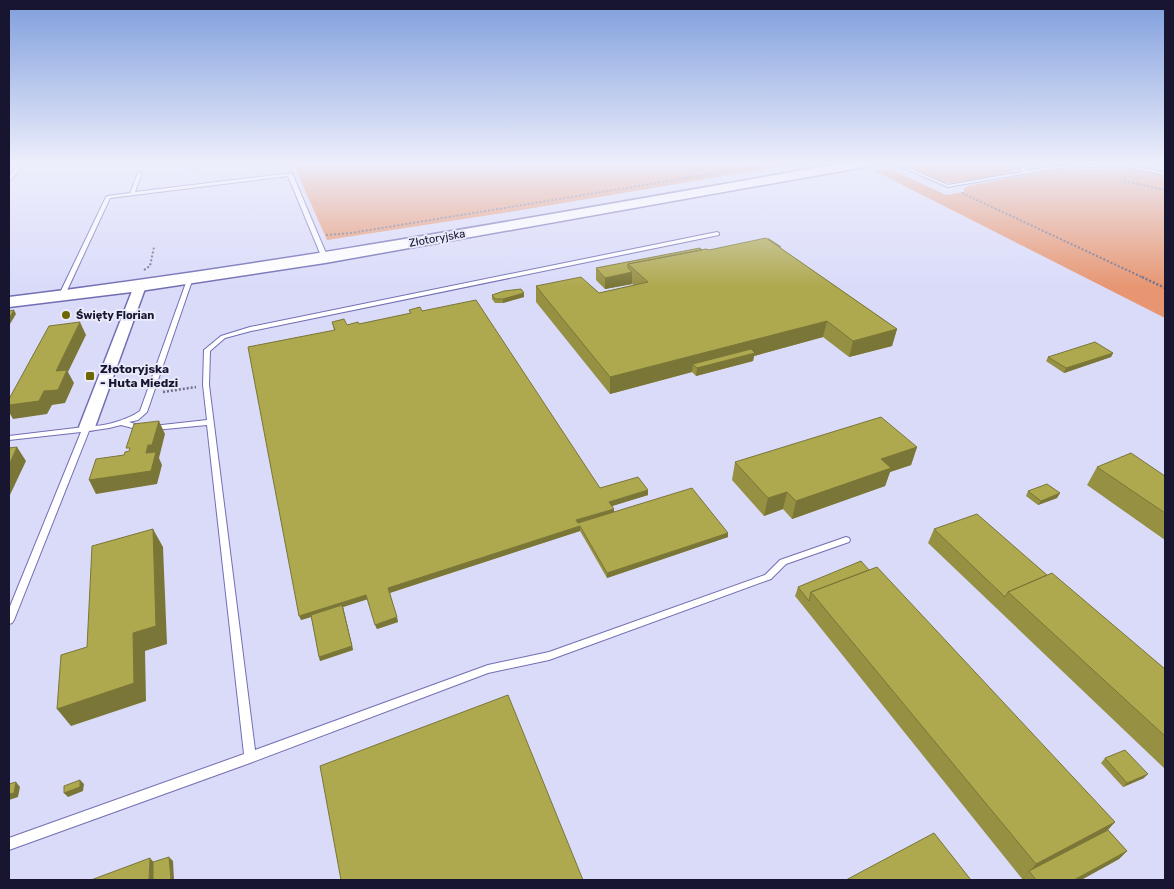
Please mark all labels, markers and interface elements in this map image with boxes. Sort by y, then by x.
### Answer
street label: Złotoryjska [408,227,466,250]
marker: Święty Florian [60,309,72,321]
place label: Święty Florian [76,309,154,322]
place label: Złotoryjska - Huta Miedzi [100,362,178,390]
marker: Złotoryjska - Huta Miedzi [84,370,96,382]

